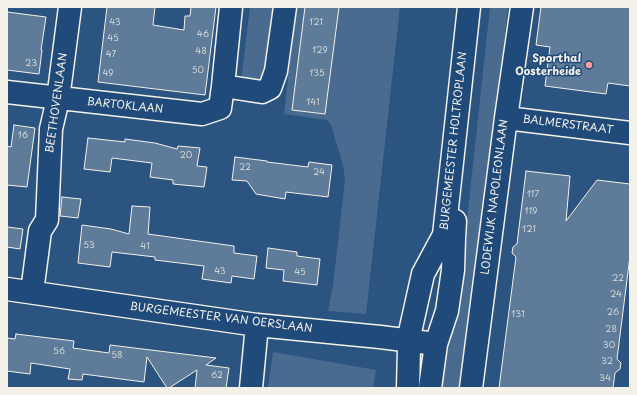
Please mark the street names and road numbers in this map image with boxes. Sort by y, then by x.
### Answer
street label: BURGEMEESTER HOLTROPLAAN [438,51,470,231]
street label: BEETHOVENLAAN [43,52,71,154]
street label: BARTOKLAAN [86,95,164,117]
street label: BALMERSTRAAT [522,113,614,137]
street label: LODEWIJK NAPOLEONLAAN [479,118,511,276]
street label: BURGEMEESTER VAN OERSLAAN [129,300,313,336]

